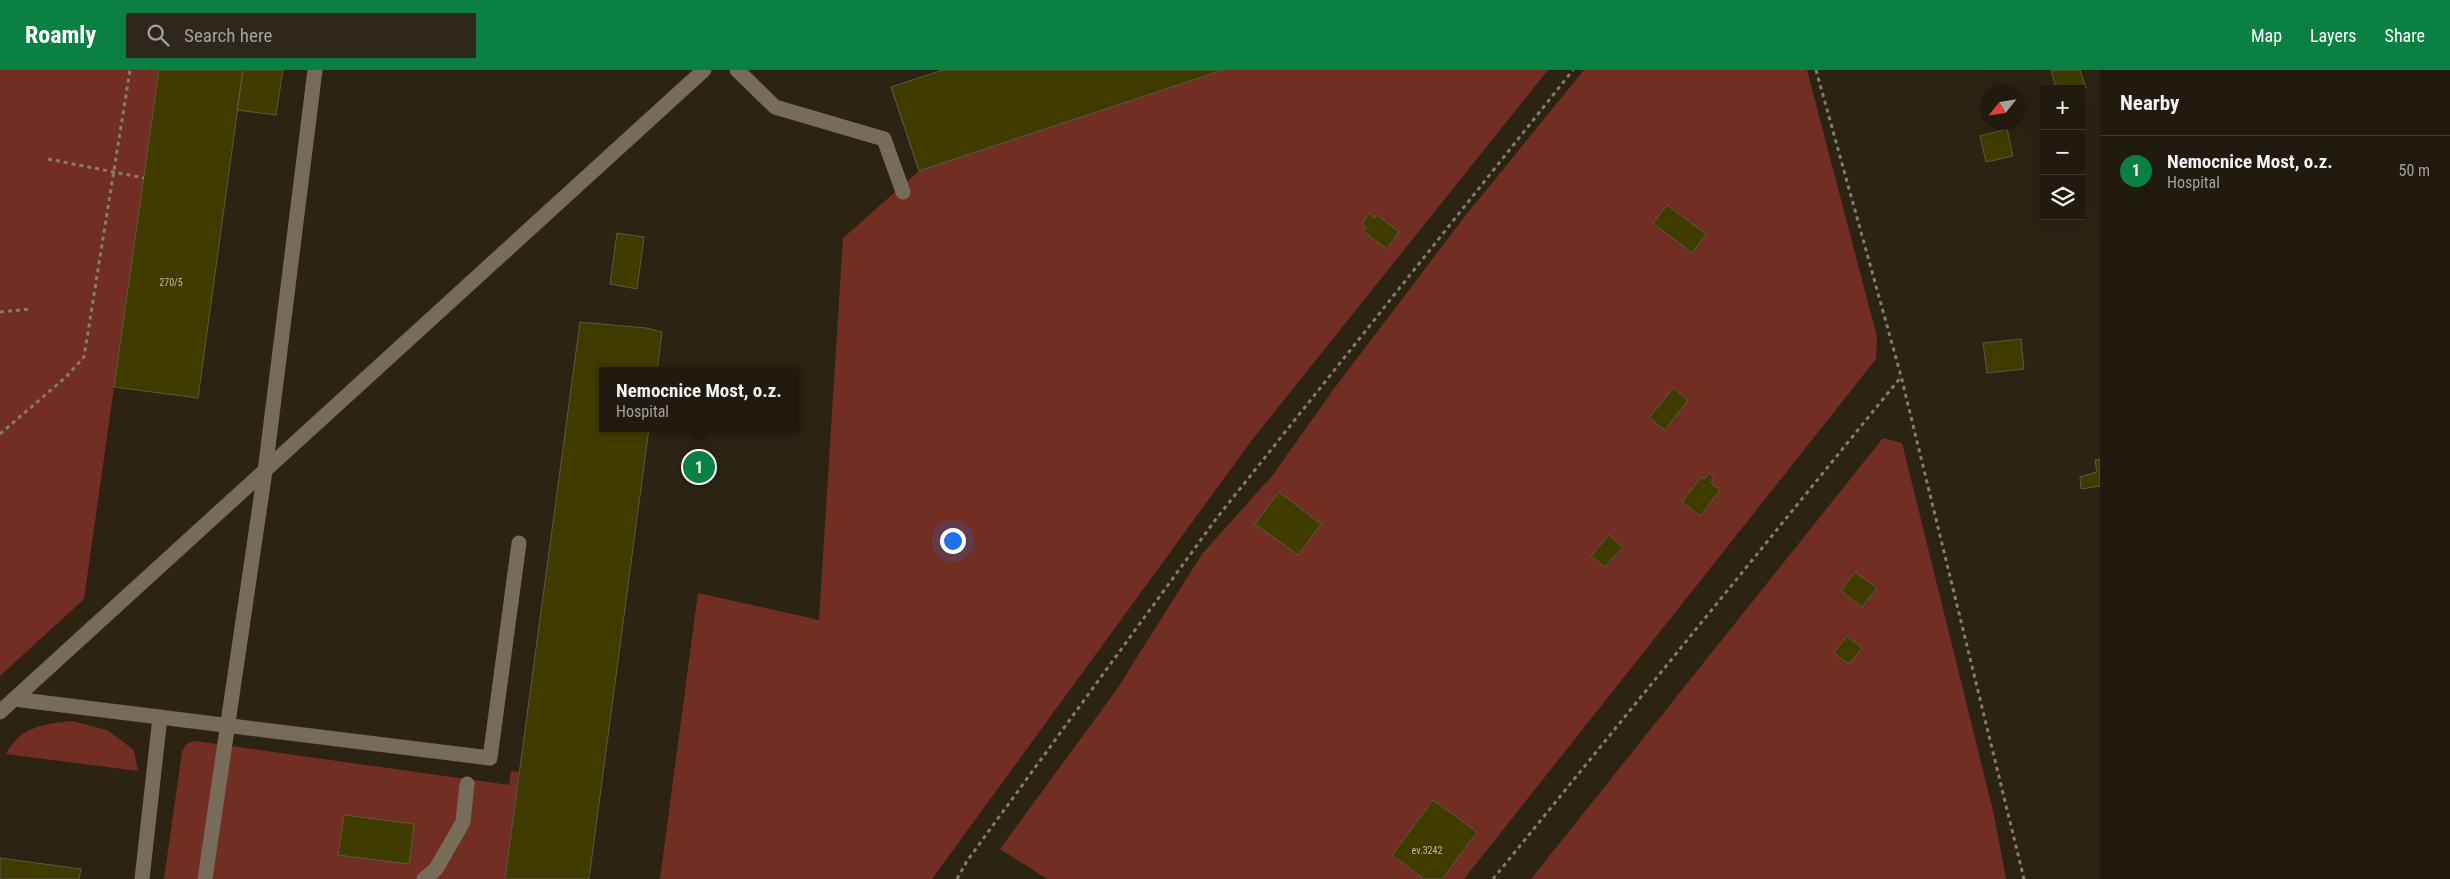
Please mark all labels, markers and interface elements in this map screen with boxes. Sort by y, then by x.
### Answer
search box [126,13,476,58]
text: Roamly [25,21,96,49]
icon: search [144,21,172,49]
text: Search here [184,24,272,47]
text: Map [2251,25,2282,46]
text: Layers [2310,25,2357,46]
text: Share [2385,25,2425,46]
north arrow [1980,85,2025,130]
map controls [2040,85,2085,220]
button: + [2040,85,2085,130]
text: Nearby [2120,91,2179,115]
button: − [2040,130,2085,175]
text: Nemocnice Most, o.z. [2167,150,2333,173]
text: 1 [2132,161,2140,180]
text: 50 m [2398,161,2430,180]
text: Hospital [2167,173,2220,192]
button: layers [2040,175,2085,220]
house number: 270/5 [159,277,183,288]
popup [599,367,799,432]
text: Nemocnice Most, o.z. [616,379,782,402]
text: Hospital [616,402,669,421]
pin: 1 [683,448,715,486]
your location [940,528,966,554]
house number: ev.3242 [1412,845,1442,856]

